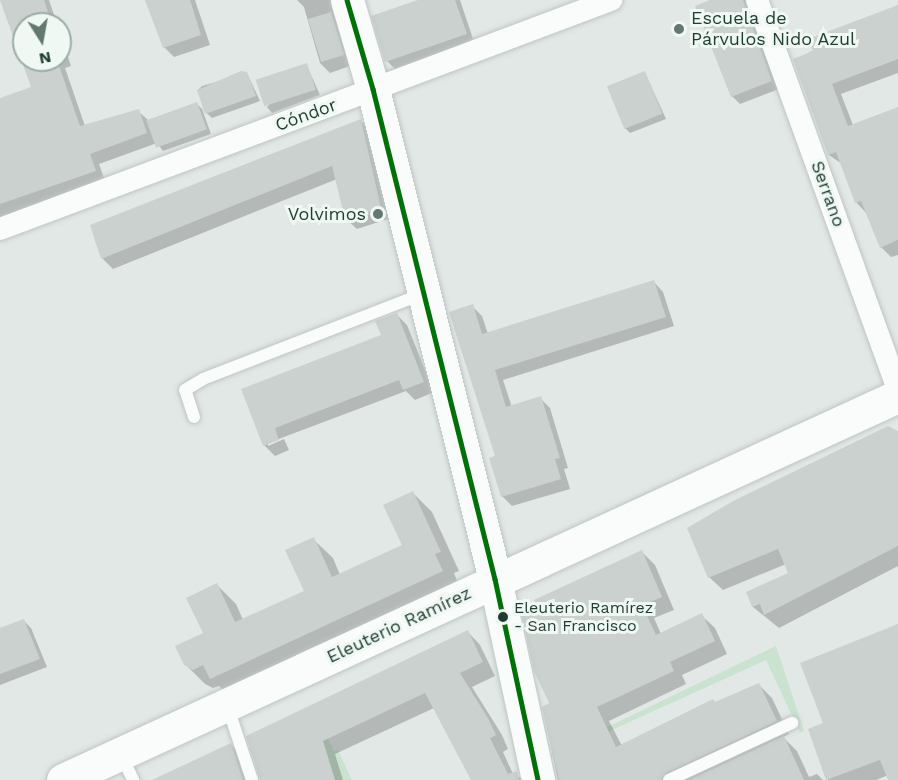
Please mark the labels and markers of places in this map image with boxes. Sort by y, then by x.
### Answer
place label: Escuela de Párvulos Nido Azul [691,8,856,50]
marker: Escuela de Párvulos Nido Azul [672,22,686,36]
place label: Volvimos [288,203,366,225]
marker: Volvimos [371,207,385,221]
place label: Eleuterio Ramírez - San Francisco [514,598,653,636]
marker: Eleuterio Ramírez - San Francisco [497,611,509,623]

